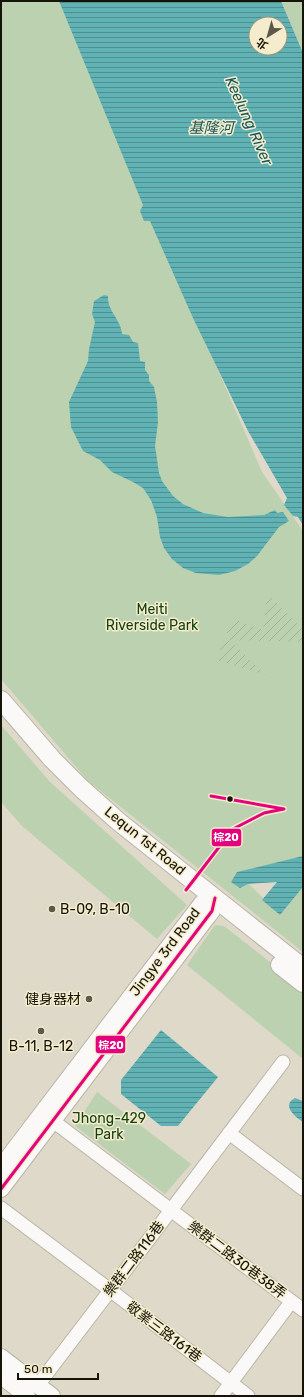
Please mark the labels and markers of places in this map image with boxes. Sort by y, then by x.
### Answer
unlabelled marker [225,794,235,804]
place label: B-09, B-10 [60,901,130,918]
marker: B-09, B-10 [47,904,57,914]
place label: 健身器材 [25,991,81,1008]
marker: 健身器材 [84,994,94,1004]
marker: B-11, B-12 [36,1026,46,1036]
place label: B-11, B-12 [9,1038,73,1055]

